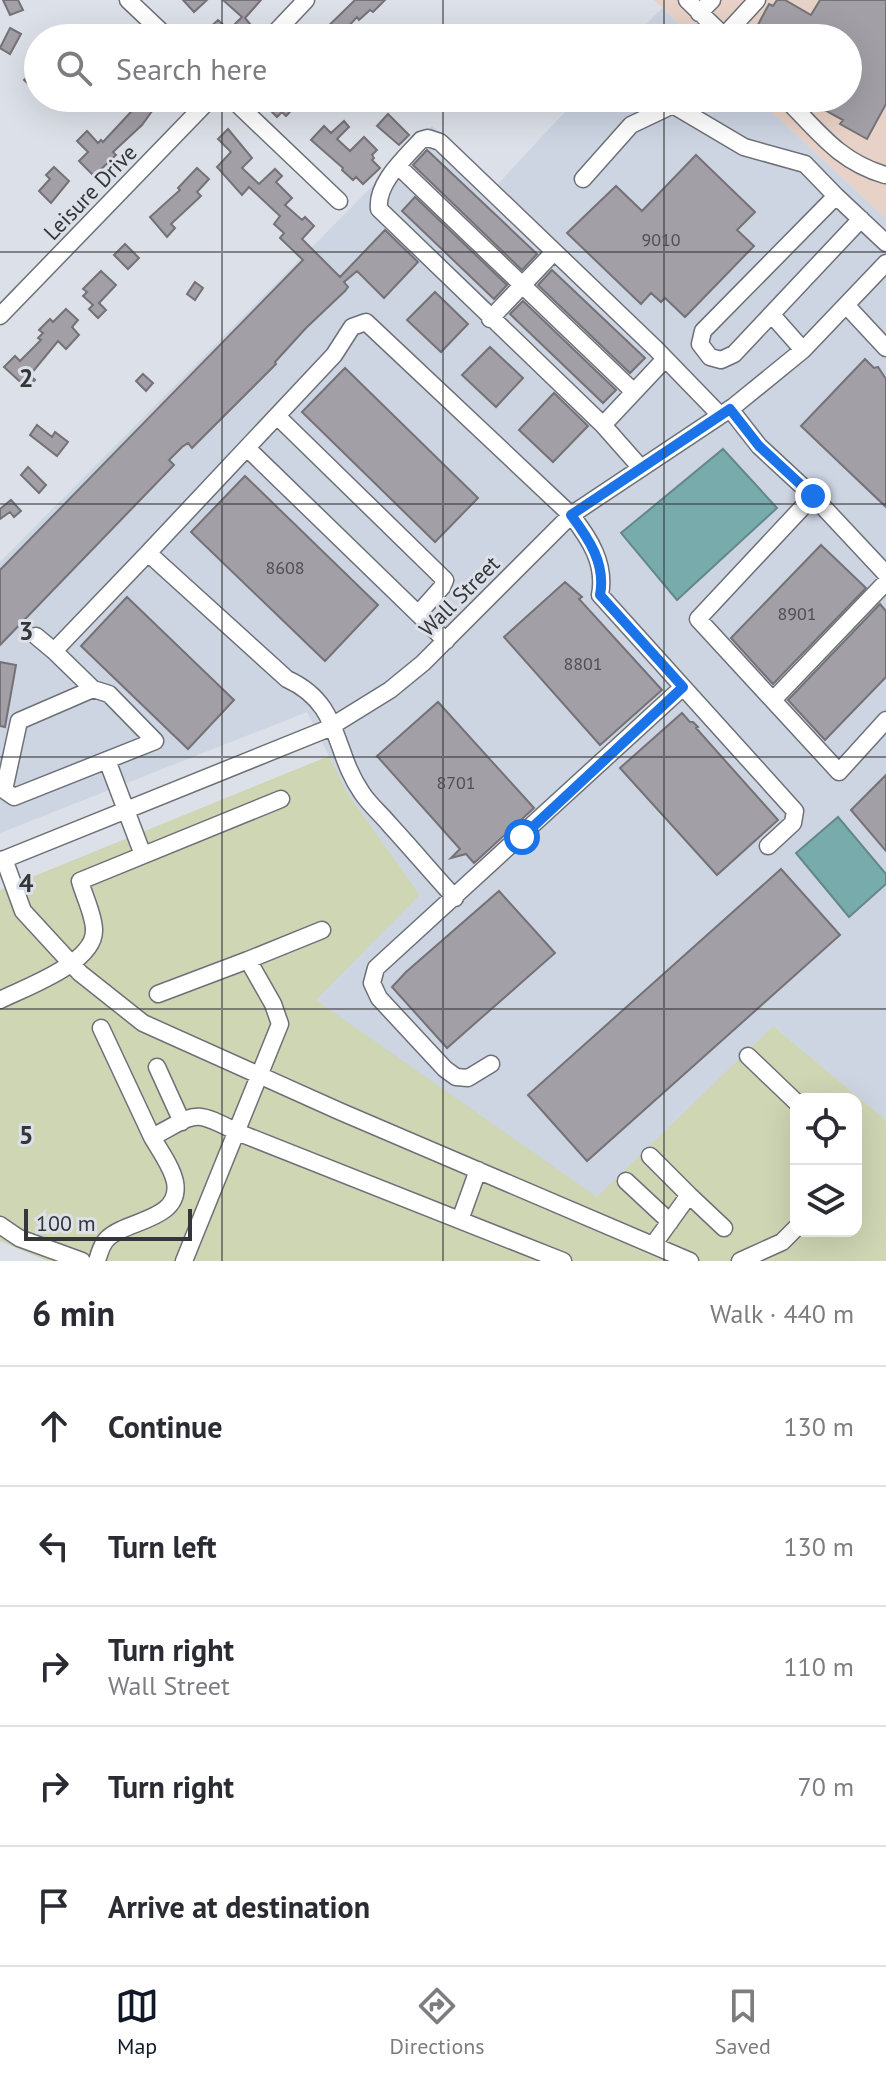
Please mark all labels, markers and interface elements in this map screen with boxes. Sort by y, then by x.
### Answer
search box [24,24,862,112]
icon: search [52,46,96,90]
text: Search here [116,49,267,88]
street label: Leisure Drive [38,138,142,246]
house number: 9010 [641,228,681,251]
text: 2 [19,361,33,394]
route end [795,478,831,514]
street label: Wall Street [413,549,506,642]
house number: 8608 [265,556,305,579]
house number: 8901 [777,602,817,625]
text: 3 [19,614,33,647]
house number: 8801 [563,652,603,675]
house number: 8701 [436,771,476,794]
route start [504,819,540,855]
text: 4 [19,866,34,899]
map controls [790,1093,862,1237]
button: locate [790,1093,862,1165]
text: 5 [19,1118,33,1151]
button: layers [790,1165,862,1237]
scale bar [24,1205,192,1241]
text: 100 m [36,1209,96,1237]
text: 6 min [32,1291,115,1335]
text: Walk · 440 m [710,1297,854,1330]
icon: ahead [32,1404,76,1448]
text: Continue [108,1407,222,1446]
text: 130 m [783,1410,854,1443]
icon: left [32,1524,76,1568]
text: Turn left [108,1527,216,1566]
text: 130 m [783,1530,854,1563]
text: Turn right [108,1630,234,1669]
icon: right [32,1644,76,1688]
text: 110 m [783,1650,854,1683]
text: Wall Street [108,1669,230,1702]
icon: right [32,1764,76,1808]
text: Turn right [108,1767,234,1806]
text: 70 m [798,1770,854,1803]
icon: arrive [32,1884,76,1928]
text: Arrive at destination [108,1887,370,1926]
tab: Map [115,1984,159,2060]
tab: Directions [389,1984,485,2060]
tab: Saved [715,1984,771,2060]

